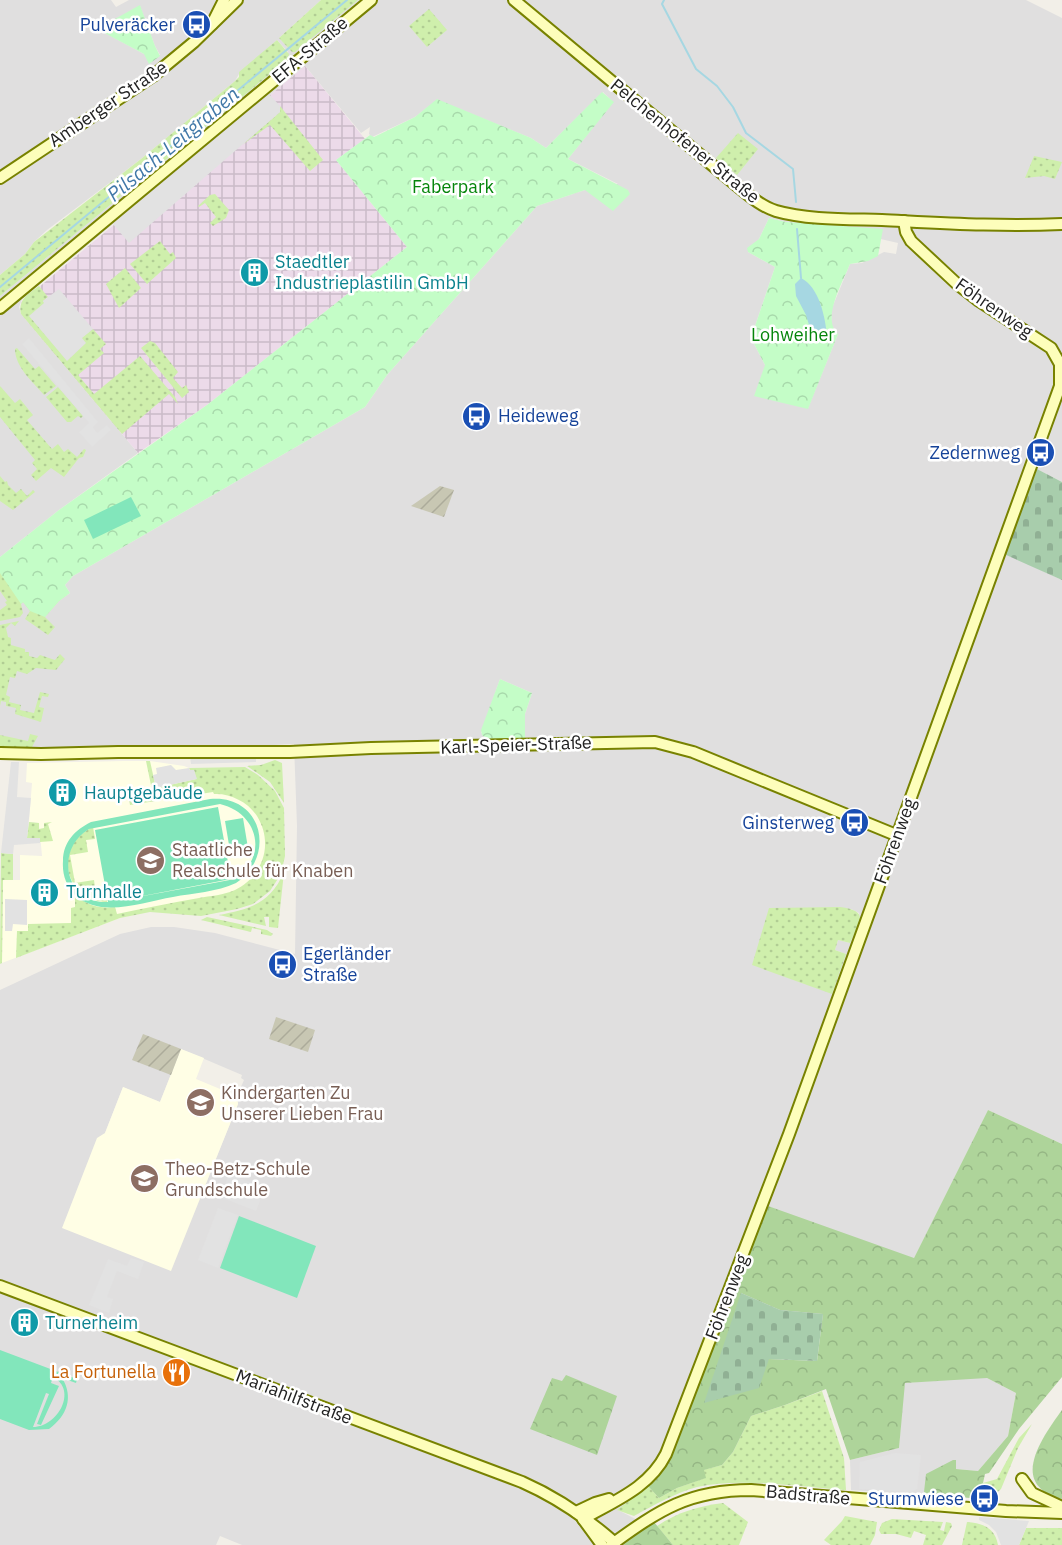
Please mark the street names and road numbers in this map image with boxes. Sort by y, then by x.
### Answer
street label: EFA-Straße [267,11,352,88]
street label: Amberger Straße [44,55,172,152]
street label: Pelchenhofener Straße [606,73,765,208]
street label: Föhrenweg [951,272,1038,343]
street label: Karl-Speier-Straße [440,730,592,759]
street label: Föhrenweg [868,794,921,887]
street label: Föhrenweg [700,1250,753,1343]
street label: Mariahilfstraße [233,1364,356,1429]
street label: Badstraße [765,1479,851,1510]

